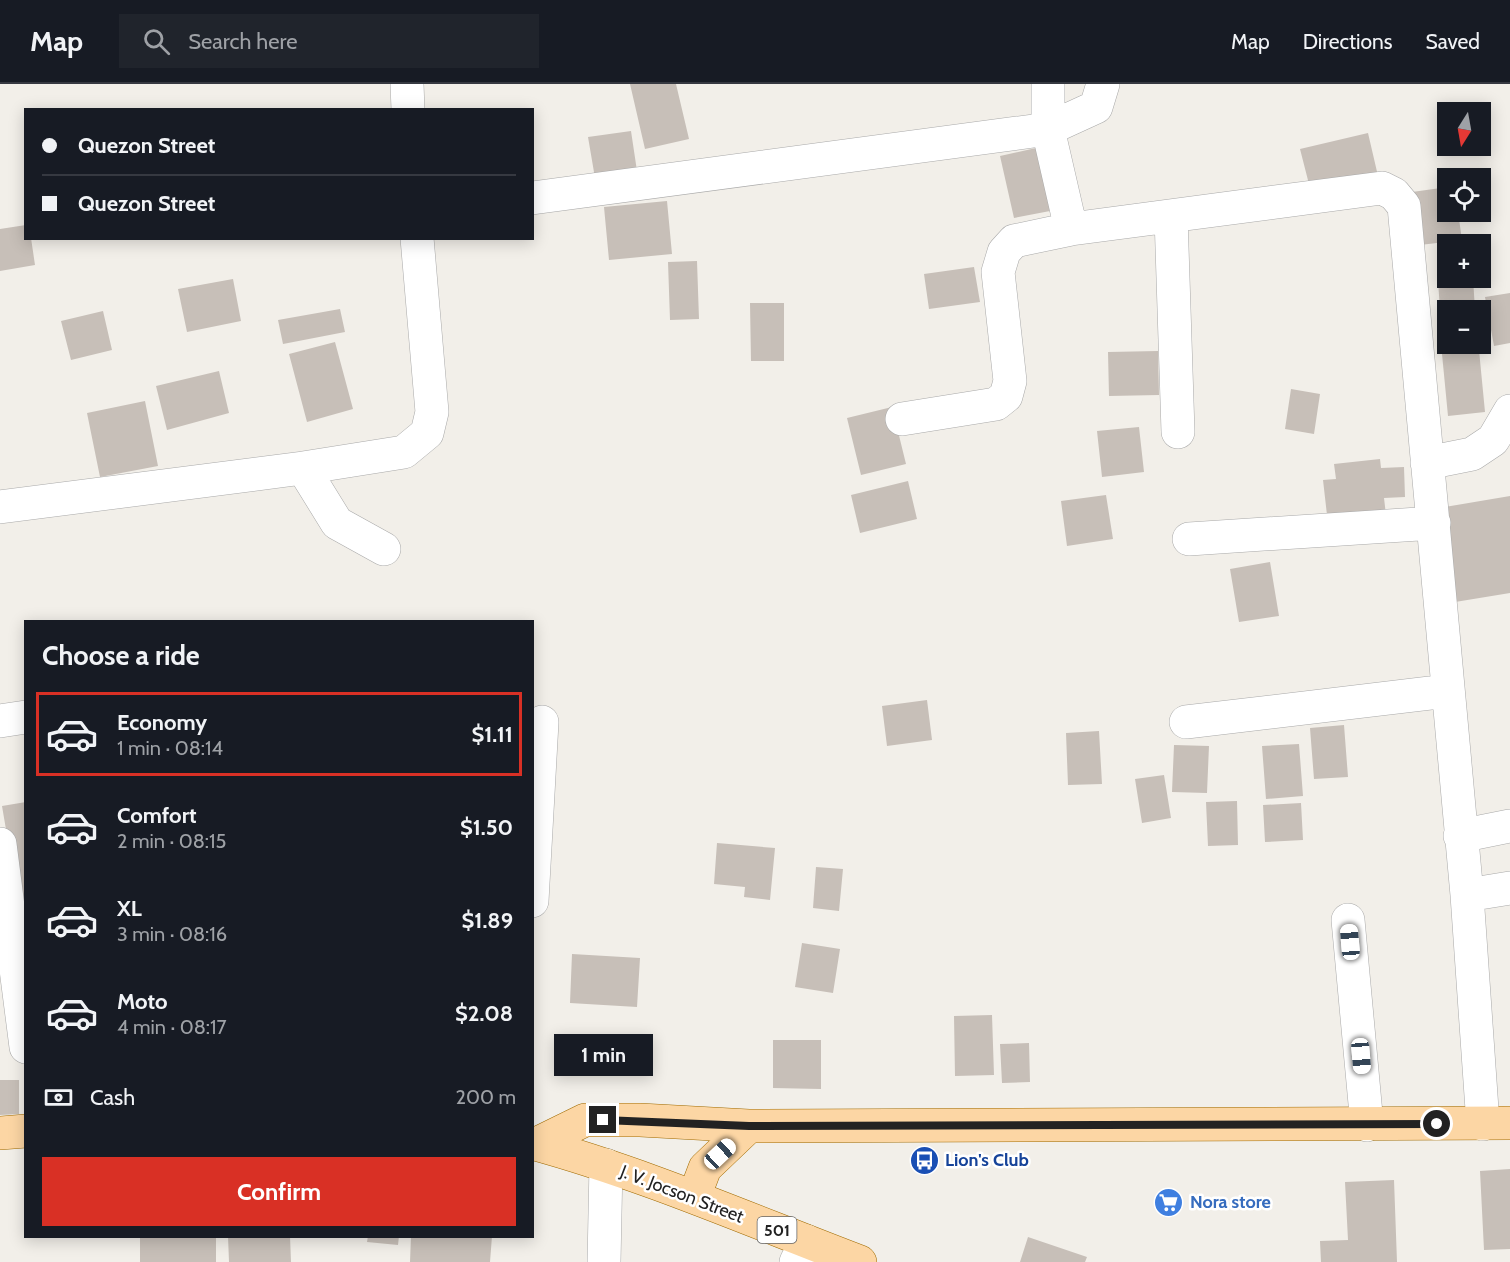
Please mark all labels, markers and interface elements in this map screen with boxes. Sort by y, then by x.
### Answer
search box [119,14,539,68]
text: Map [30,24,83,58]
icon: search [140,25,173,58]
text: Search here [188,28,297,55]
text: Map [1231,29,1270,54]
text: Directions [1303,29,1392,54]
text: Saved [1425,29,1480,54]
north arrow [1437,102,1491,156]
map controls [1437,102,1491,354]
text: Quezon Street [78,132,215,159]
button: locate [1437,168,1491,222]
text: Quezon Street [78,190,215,217]
button: + [1437,234,1491,288]
button: − [1437,300,1491,354]
text: Choose a ride [42,639,200,672]
icon: car [45,707,99,761]
text: Economy [117,709,207,736]
text: $1.11 [471,721,513,748]
text: 1 min · 08:14 [117,736,223,760]
icon: car [45,800,99,854]
text: Comfort [117,802,196,829]
text: $1.50 [460,814,513,841]
text: 2 min · 08:15 [117,829,226,853]
icon: car [45,893,99,947]
text: XL [117,895,142,922]
text: $1.89 [462,907,513,934]
text: 3 min · 08:16 [117,922,227,946]
car [1339,923,1361,961]
icon: car [45,986,99,1040]
text: Moto [117,988,168,1015]
text: $2.08 [455,1000,513,1027]
text: 4 min · 08:17 [117,1015,227,1039]
callout: 1 min [554,1033,652,1075]
car [1350,1037,1372,1075]
text: 1 min [581,1043,626,1067]
icon: cash [42,1081,75,1114]
text: Cash [90,1084,135,1111]
text: 200 m [456,1085,516,1109]
route end [589,1106,616,1133]
route start [1423,1110,1450,1137]
car [701,1135,739,1173]
bus stop icon: Lion's Club [908,1144,940,1176]
place label: Lion's Club [945,1149,1029,1171]
button: Confirm [42,1157,516,1226]
street label: J. V. Jocson Street [616,1160,747,1228]
supermarket icon: Nora store [1153,1186,1185,1218]
place label: Nora store [1190,1191,1271,1213]
road number: 501 [758,1217,796,1243]

